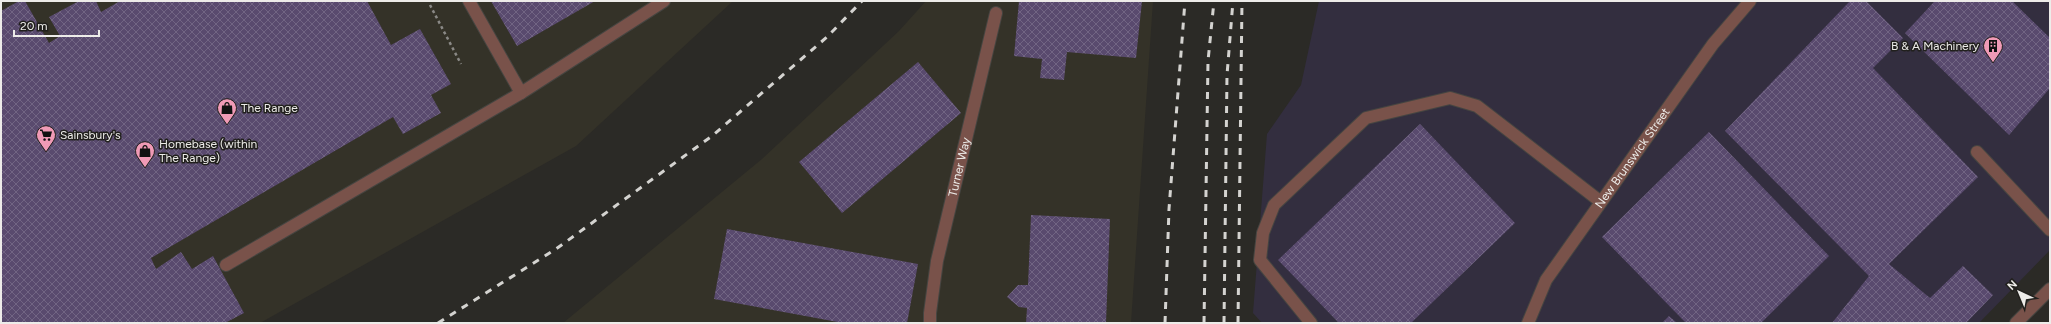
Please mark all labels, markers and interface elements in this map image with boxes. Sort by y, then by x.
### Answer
scale bar [14,12,99,38]
text: 20 m [20,19,48,33]
building icon: B & A Machinery [1982,35,2004,63]
place label: B & A Machinery [1891,39,1980,53]
shop icon: The Range [216,97,238,125]
place label: The Range [241,101,298,115]
street label: New Brunswick Street [1592,105,1673,211]
supermarket icon: Sainsbury's [35,124,57,152]
place label: Sainsbury's [60,128,121,142]
street label: Turner Way [946,135,973,198]
place label: Homebase (within The Range) [159,137,257,165]
shop icon: Homebase (within The Range) [134,140,156,168]
north arrow [1999,272,2039,312]
text: N [2005,278,2020,293]

